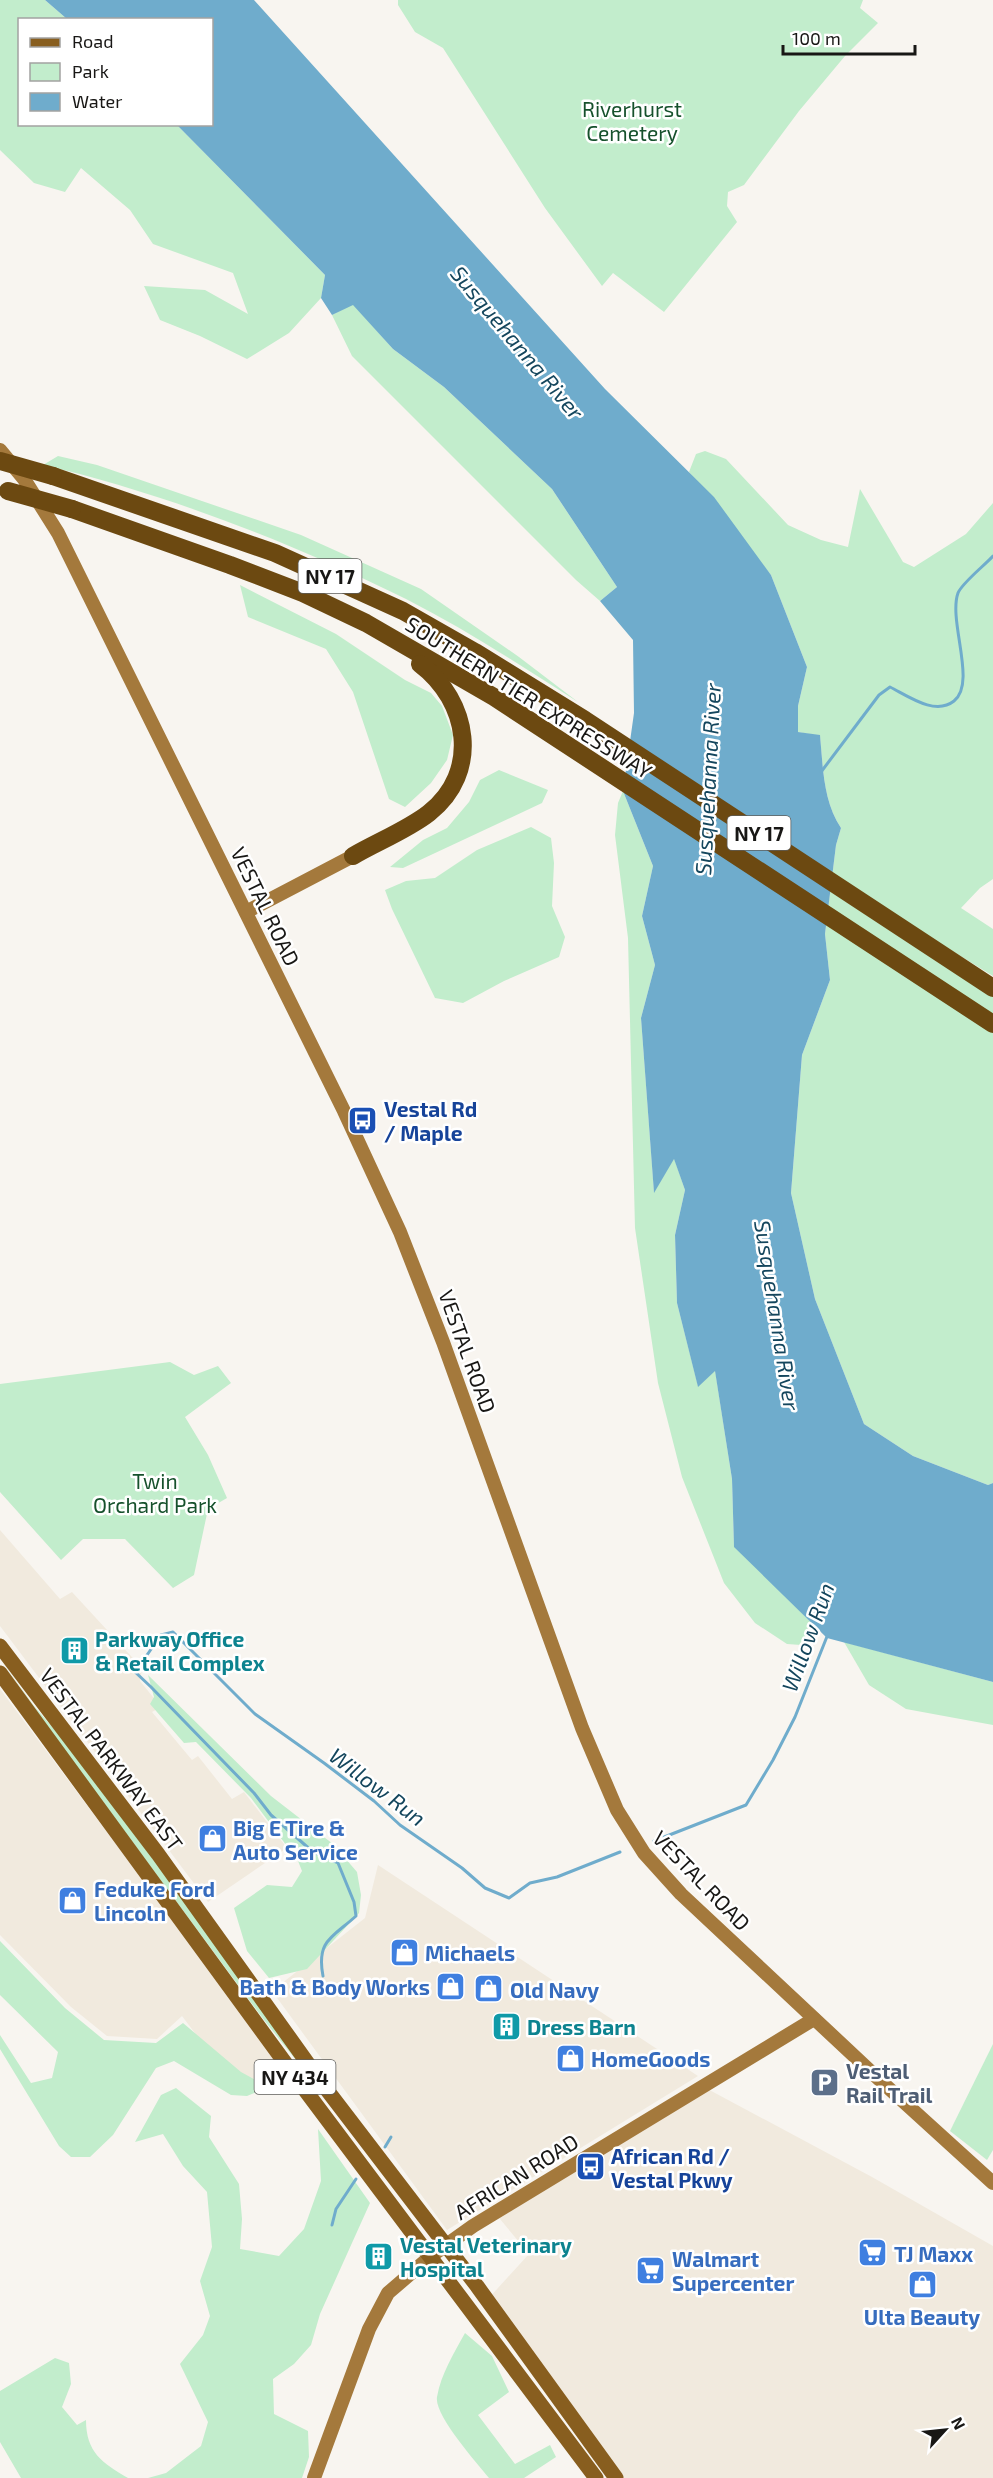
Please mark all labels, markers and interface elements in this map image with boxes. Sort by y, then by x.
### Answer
legend [18,18,213,126]
scale bar [783,18,915,56]
text: 100 m [792,27,841,49]
text: Road [72,30,113,52]
text: Park [72,60,109,82]
text: Water [72,90,122,112]
park label: Riverhurst Cemetery [582,96,682,145]
water label: Susquehanna River [446,260,591,425]
road number: NY 17 [298,559,362,593]
street label: SOUTHERN TIER EXPRESSWAY [401,611,657,783]
water label: Susquehanna River [689,681,725,876]
road number: NY 17 [728,816,790,850]
street label: VESTAL ROAD [226,842,306,970]
place label: Vestal Rd / Maple [384,1096,477,1145]
bus stop icon: Vestal Rd / Maple [347,1104,379,1136]
water label: Susquehanna River [750,1218,806,1413]
street label: VESTAL ROAD [434,1286,502,1416]
park label: Twin Orchard Park [93,1468,217,1517]
water label: Willow Run [775,1579,839,1695]
place label: Parkway Office & Retail Complex [95,1626,265,1675]
building icon: Parkway Office & Retail Complex [58,1634,90,1666]
street label: VESTAL PARKWAY EAST [35,1663,189,1855]
water label: Willow Run [325,1741,431,1831]
place label: Big E Tire & Auto Service [233,1815,358,1864]
shop icon: Big E Tire & Auto Service [196,1823,228,1855]
street label: VESTAL ROAD [648,1825,756,1935]
place label: Feduke Ford Lincoln [94,1876,215,1925]
shop icon: Feduke Ford Lincoln [57,1884,89,1916]
shop icon: Michaels [388,1936,420,1968]
place label: Michaels [425,1940,515,1965]
shop icon: Bath & Body Works [435,1970,467,2002]
shop icon: Old Navy [473,1973,505,2005]
place label: Bath & Body Works [240,1974,430,2000]
place label: Old Navy [510,1977,599,2003]
building icon: Dress Barn [490,2010,522,2042]
place label: Dress Barn [527,2014,636,2039]
shop icon: HomeGoods [554,2042,586,2074]
place label: HomeGoods [591,2046,710,2071]
place label: Vestal Rail Trail [846,2058,933,2107]
road number: NY 434 [254,2060,336,2094]
parking icon: Vestal Rail Trail [809,2066,841,2098]
street label: AFRICAN ROAD [449,2128,583,2224]
place label: African Rd / Vestal Pkwy [611,2143,733,2193]
bus stop icon: African Rd / Vestal Pkwy [574,2151,606,2183]
place label: Vestal Veterinary Hospital [400,2232,572,2281]
supermarket icon: TJ Maxx [857,2237,889,2269]
building icon: Vestal Veterinary Hospital [363,2240,395,2272]
place label: TJ Maxx [894,2241,973,2266]
place label: Walmart Supercenter [672,2246,794,2295]
supermarket icon: Walmart Supercenter [635,2254,667,2286]
shop icon: Ulta Beauty [906,2269,938,2301]
place label: Ulta Beauty [864,2304,980,2330]
north arrow [915,2400,975,2460]
text: N [948,2413,970,2432]

